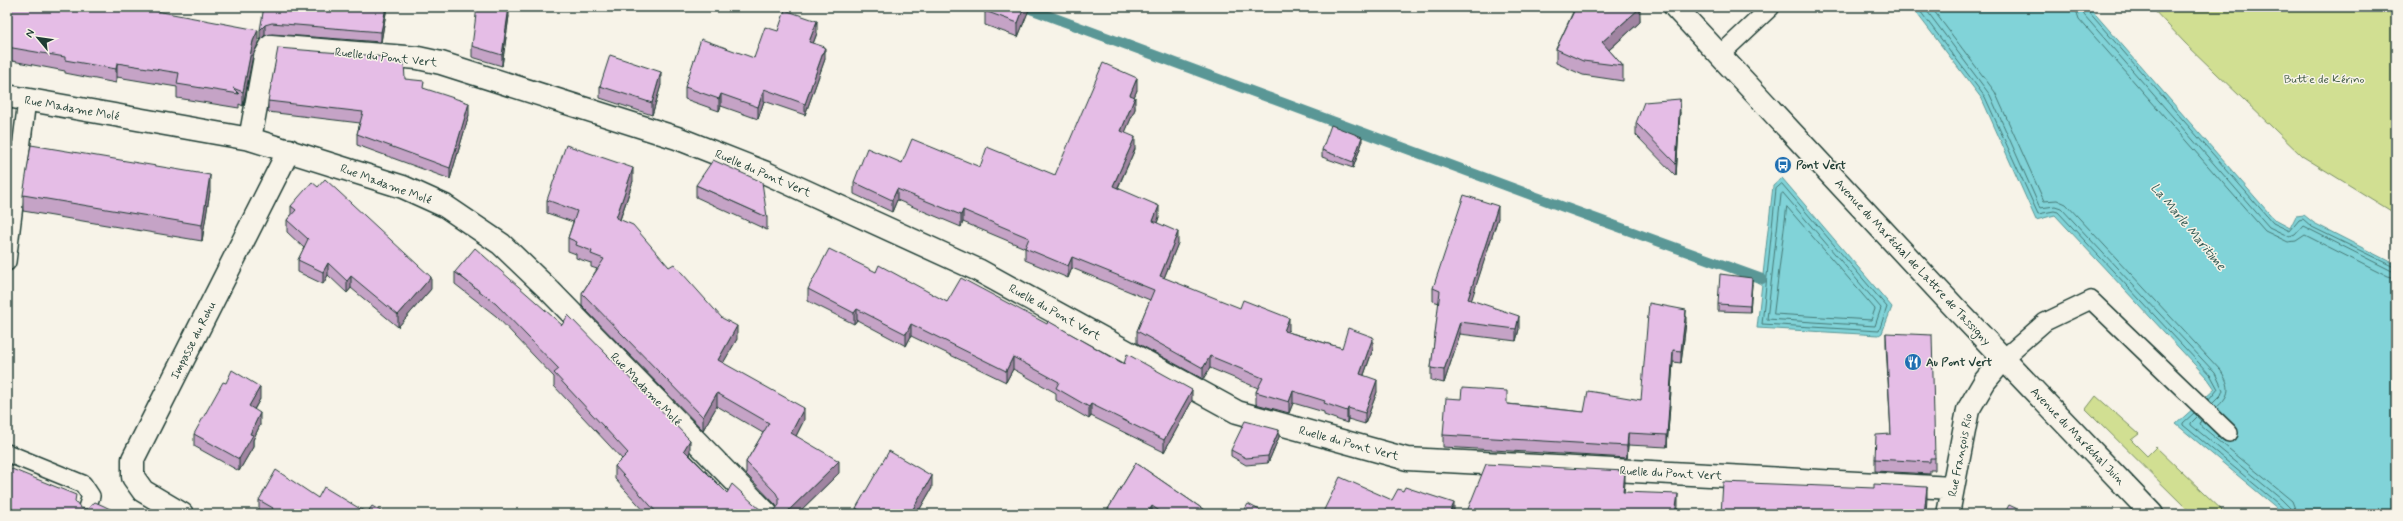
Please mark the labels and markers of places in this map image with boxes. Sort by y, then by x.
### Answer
bus stop icon: Pont Vert [1773,155,1793,175]
place label: Pont Vert [1796,158,1846,174]
restaurant icon: Au Pont Vert [1903,352,1923,372]
place label: Au Pont Vert [1926,355,1993,371]

